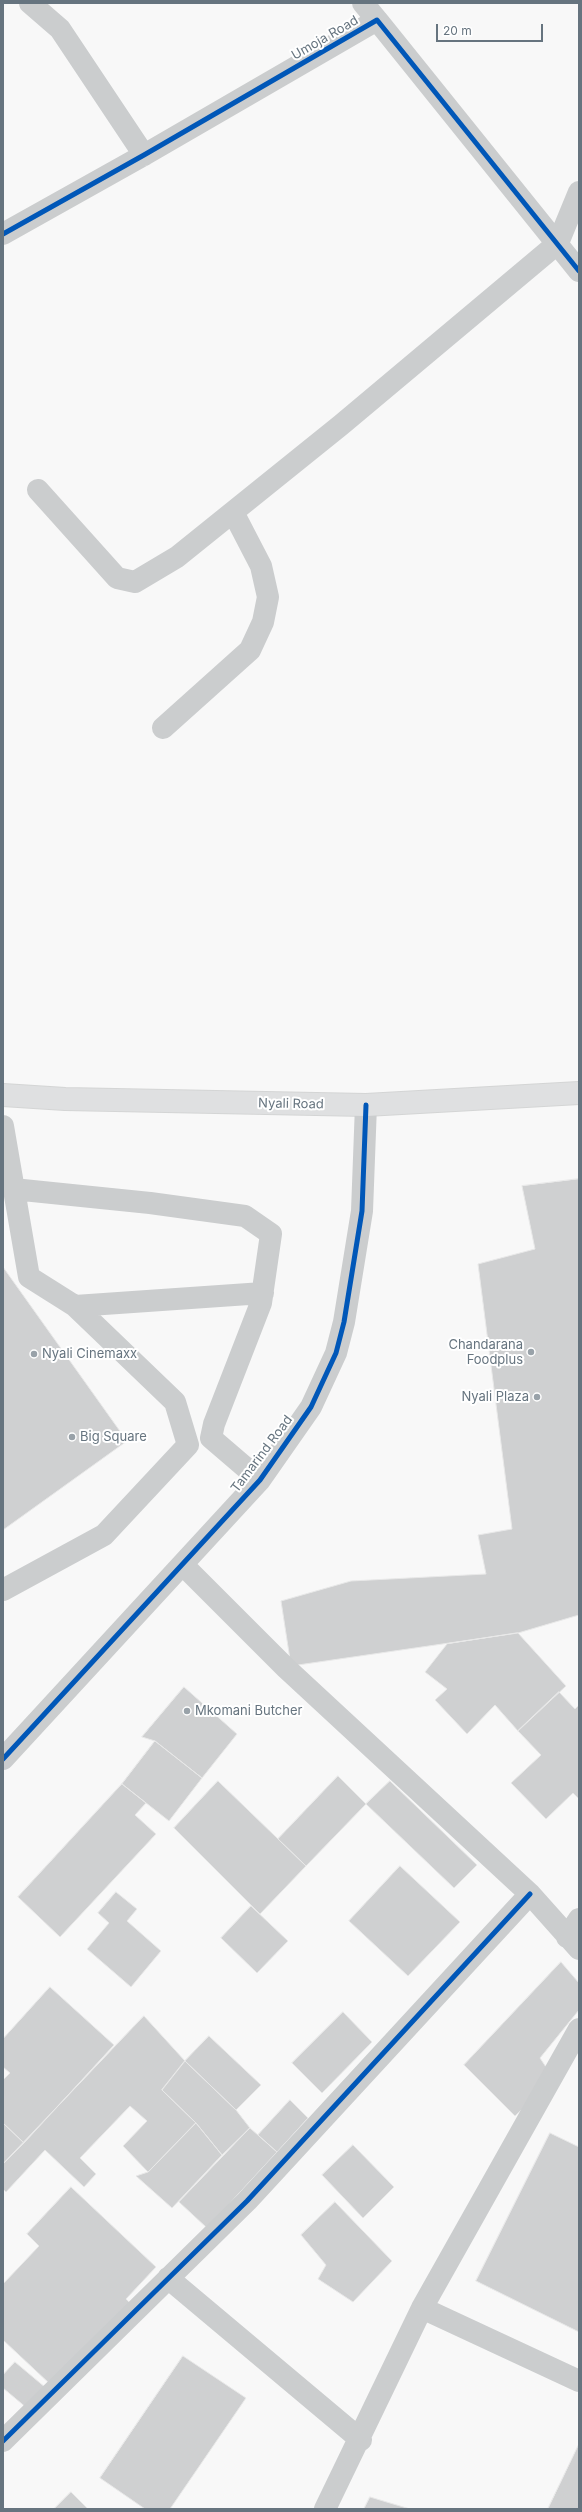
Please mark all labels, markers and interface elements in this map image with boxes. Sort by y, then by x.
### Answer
street label: Umoja Road [289,13,361,63]
scale bar [438,16,545,42]
text: 20 m [443,23,472,38]
street label: Nyali Road [258,1096,324,1112]
place label: Chandarana Foodplus [448,1337,523,1368]
place label: Nyali Cinemaxx [42,1346,137,1362]
marker: Chandarana Foodplus [526,1347,536,1357]
marker: Nyali Cinemaxx [29,1349,39,1359]
place label: Nyali Plaza [461,1389,529,1405]
marker: Nyali Plaza [532,1392,542,1402]
street label: Tamarind Road [228,1412,296,1496]
place label: Big Square [80,1429,147,1445]
marker: Big Square [67,1432,77,1442]
place label: Mkomani Butcher [195,1703,302,1719]
marker: Mkomani Butcher [182,1706,192,1716]

